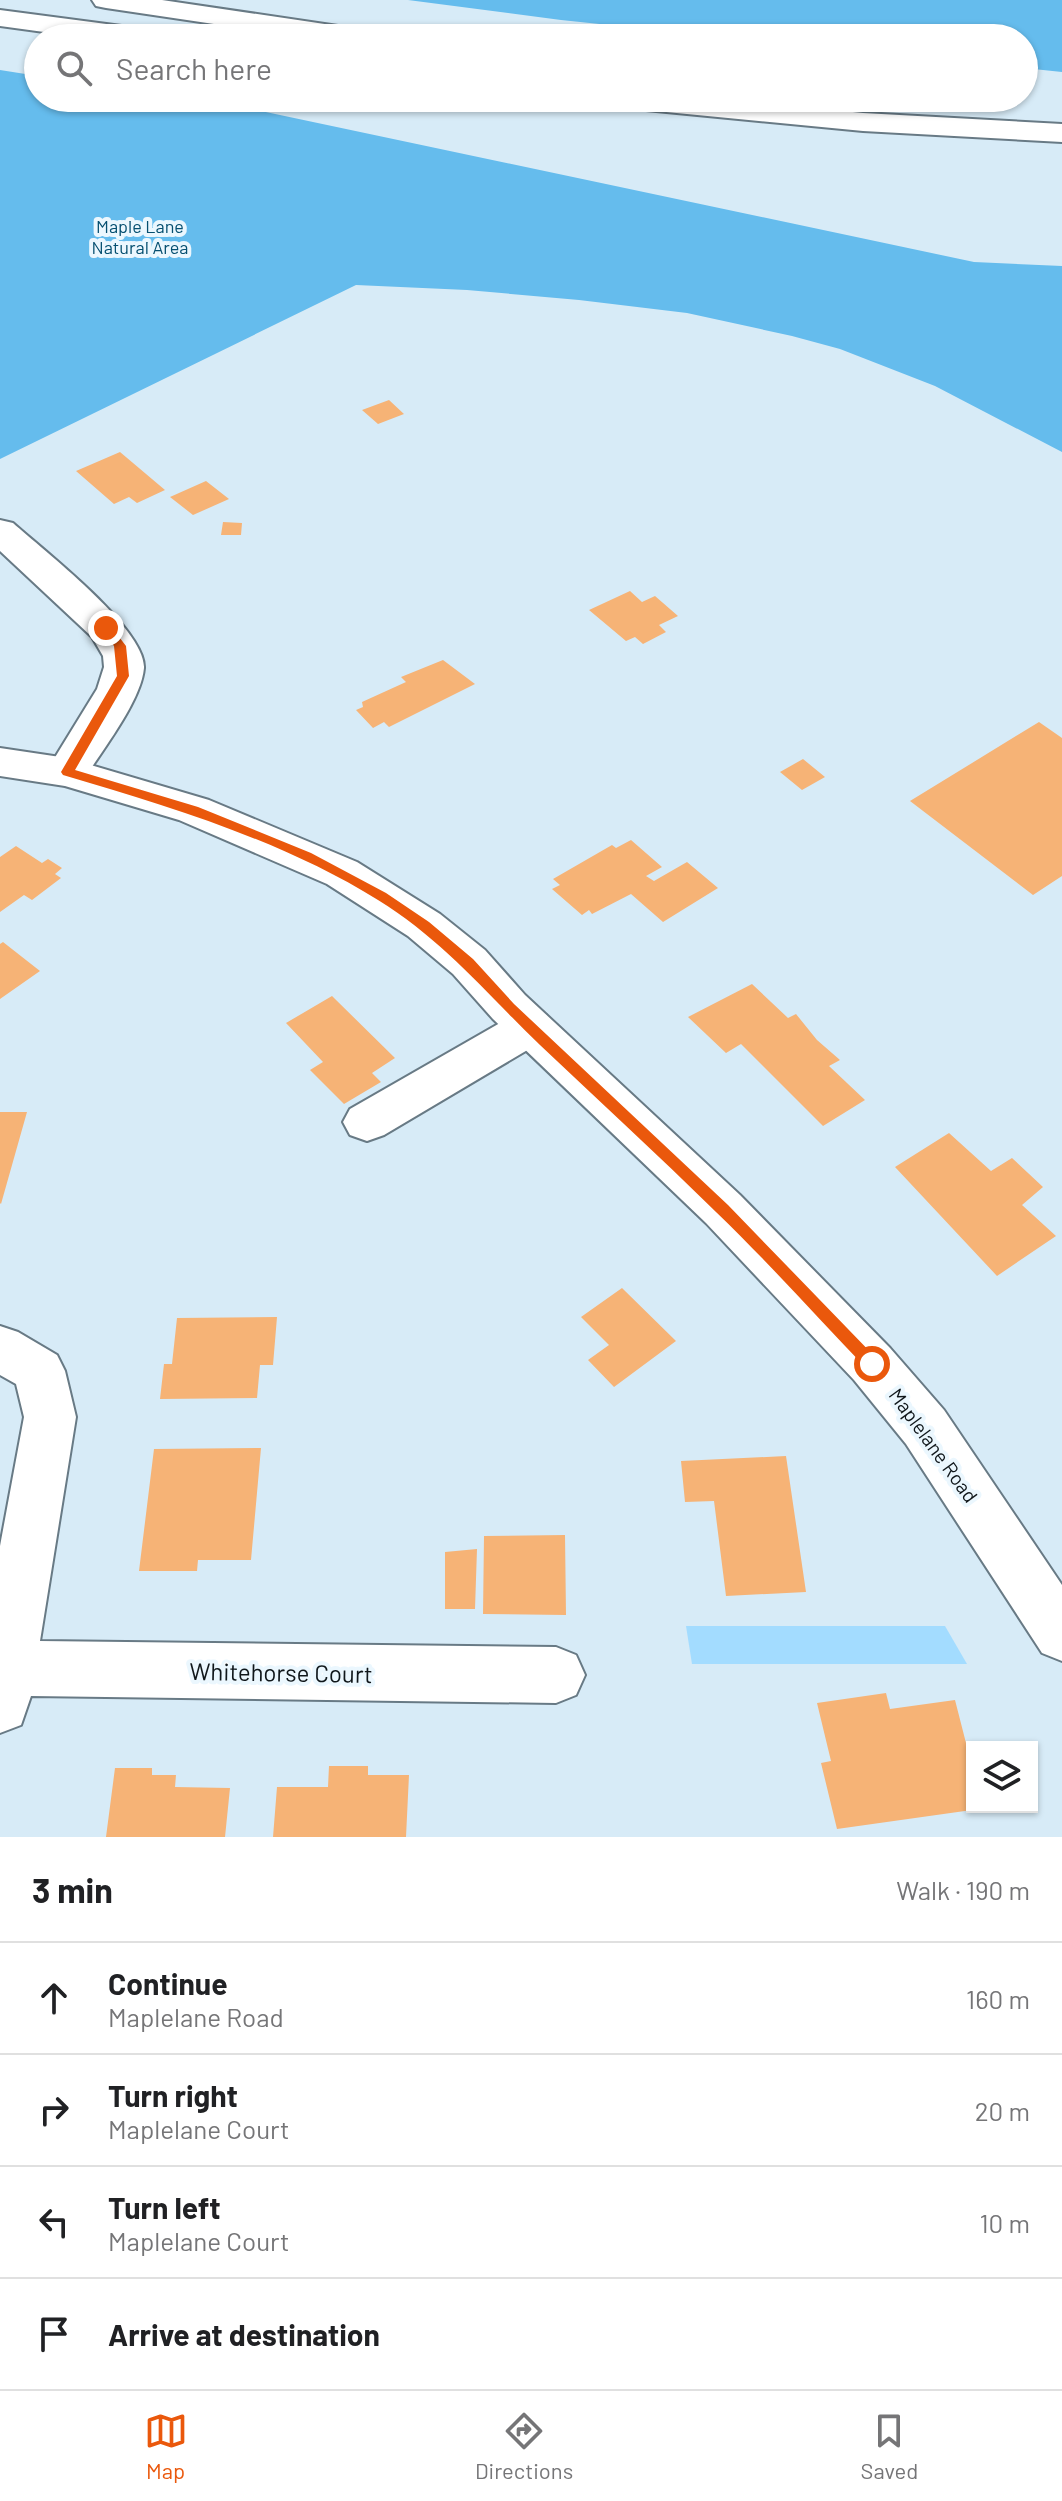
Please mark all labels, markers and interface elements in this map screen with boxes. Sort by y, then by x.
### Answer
search box [24,24,1038,112]
icon: search [52,46,96,90]
text: Search here [116,50,272,86]
park label: Maple Lane Natural Area [91,215,189,258]
route end [88,610,124,646]
route start [854,1346,890,1382]
street label: Maplelane Road [885,1383,983,1507]
street label: Whitehorse Court [189,1656,373,1688]
map controls [966,1741,1038,1813]
button: layers [966,1741,1038,1813]
text: 3 min [32,1869,113,1910]
text: Walk · 190 m [896,1874,1030,1905]
text: Continue [108,1965,228,2001]
icon: ahead [32,1976,76,2020]
text: 160 m [966,1983,1030,2014]
text: Maplelane Road [108,2001,284,2032]
text: Turn right [108,2077,238,2113]
icon: right [32,2088,76,2132]
text: 20 m [975,2095,1030,2126]
text: Maplelane Court [108,2113,289,2144]
text: Turn left [108,2189,221,2225]
icon: left [32,2200,76,2244]
text: 10 m [980,2207,1030,2238]
text: Maplelane Court [108,2225,289,2256]
icon: arrive [32,2312,76,2356]
text: Arrive at destination [108,2316,380,2352]
tab: Map [144,2409,188,2483]
tab: Directions [475,2409,573,2483]
tab: Saved [861,2409,918,2483]

